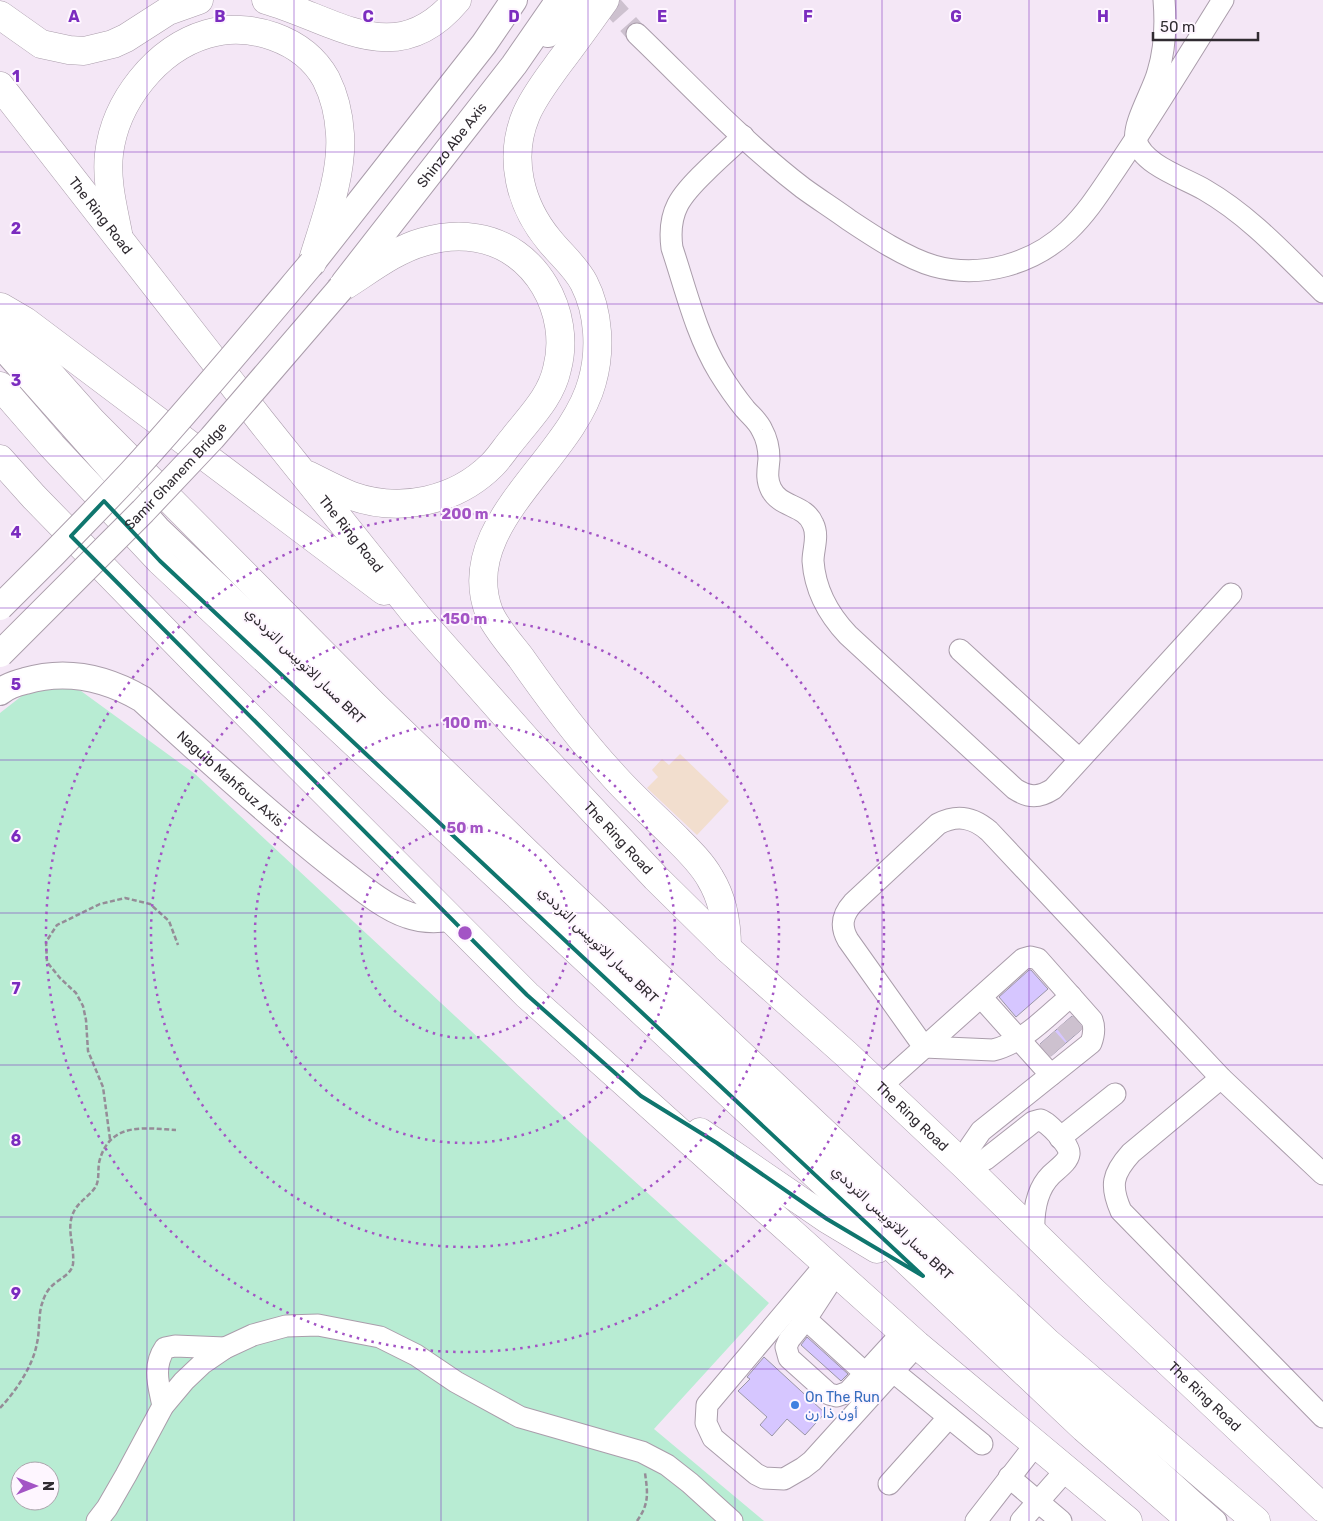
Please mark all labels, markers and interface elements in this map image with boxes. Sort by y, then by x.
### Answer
text: A [68,7,80,26]
text: B [214,7,226,26]
text: C [362,7,374,26]
text: D [508,7,520,26]
text: E [657,7,667,26]
text: F [803,7,813,26]
text: G [950,7,962,26]
text: H [1097,7,1109,26]
scale bar [1153,10,1258,42]
text: 50 m [1160,18,1195,36]
text: 1 [12,67,20,86]
street label: Shinzo Abe Axis [413,99,490,191]
street label: The Ring Road [65,173,136,258]
text: 2 [11,219,21,238]
text: 3 [11,371,21,390]
street label: Samir Ghanem Bridge [121,419,230,533]
street label: The Ring Road [315,492,387,576]
text: 200 m [441,505,489,523]
text: 4 [11,523,22,542]
street label: مسار الاتوبيس الترددي BRT [241,604,369,728]
text: 150 m [443,610,487,628]
text: 5 [11,675,21,694]
text: 100 m [443,714,487,732]
street label: Naguib Mahfouz Axis [174,727,287,830]
street label: The Ring Road [580,798,657,878]
text: 50 m [447,819,483,837]
text: 6 [11,827,21,846]
street label: مسار الاتوبيس الترددي BRT [534,883,662,1007]
centre of rings [456,924,474,942]
text: 7 [11,979,21,998]
street label: The Ring Road [872,1078,952,1155]
text: 8 [11,1131,22,1150]
street label: مسار الاتوبيس الترددي BRT [827,1162,956,1285]
text: 9 [11,1284,21,1303]
street label: The Ring Road [1165,1358,1245,1435]
place label: On The Run أون ذا رن [805,1389,880,1422]
marker: On The Run أون ذا رن [789,1399,801,1411]
north arrow [10,1461,60,1511]
text: N [39,1481,56,1491]

